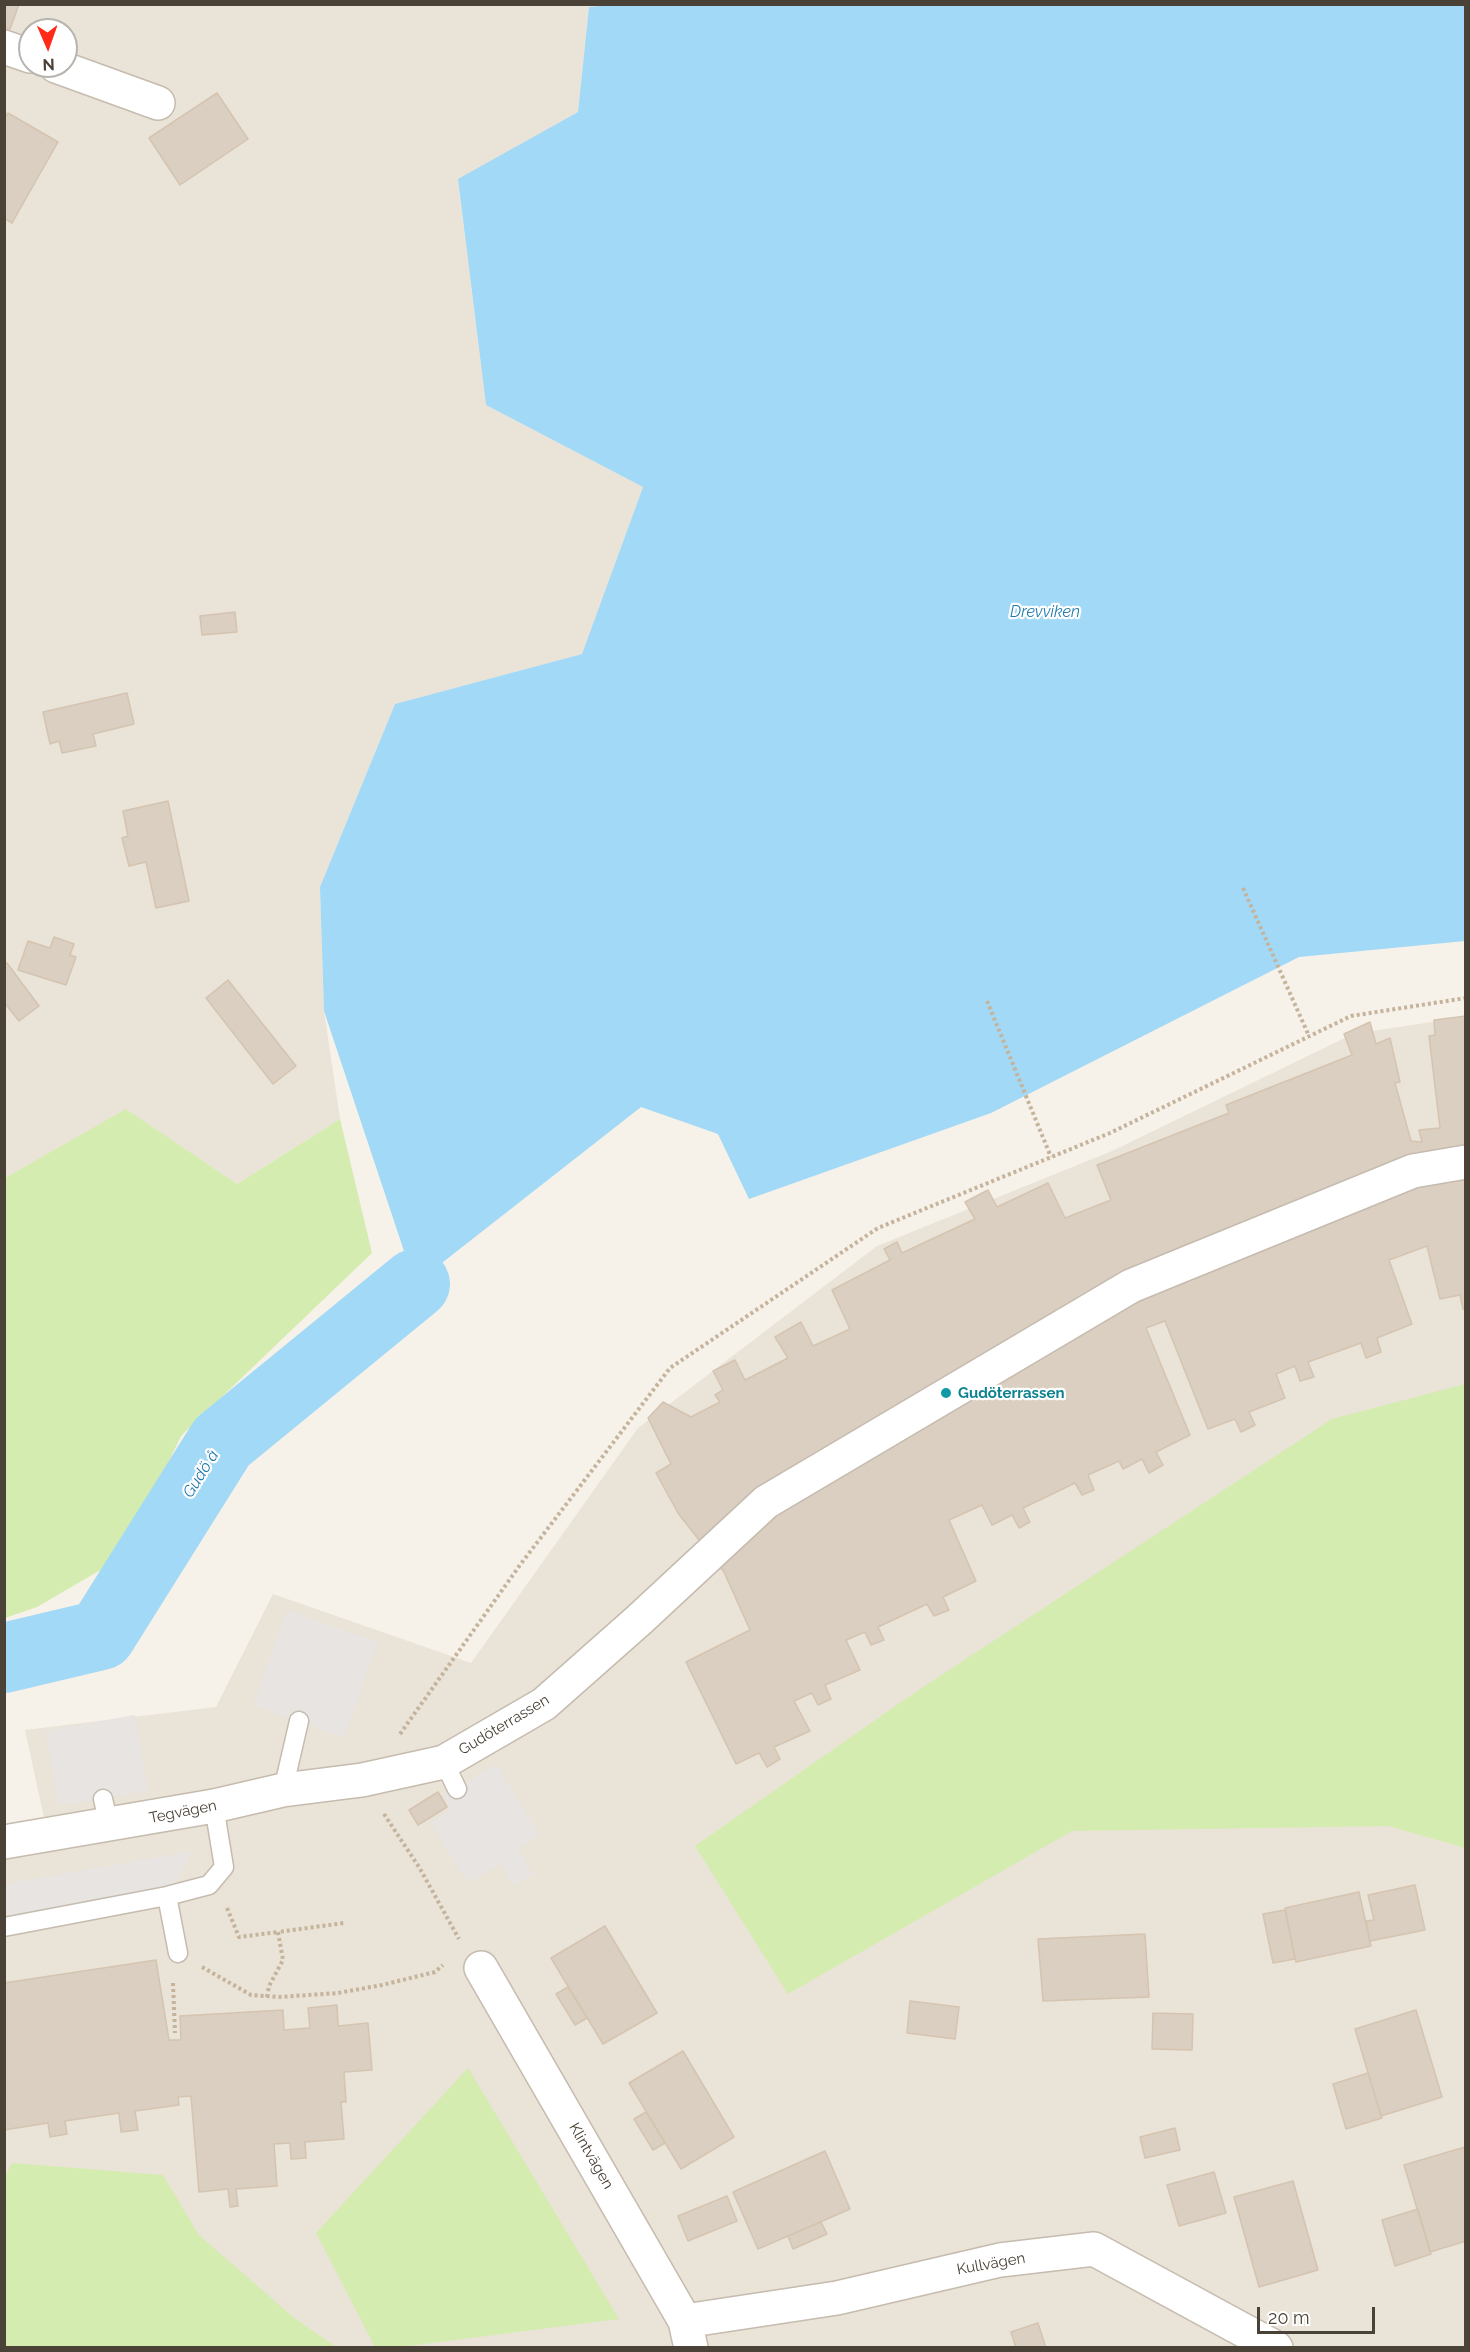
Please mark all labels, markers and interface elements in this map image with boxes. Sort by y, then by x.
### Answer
north arrow [18,18,78,78]
text: N [42,55,55,74]
water label: Drevviken [1010,602,1080,622]
place label: Gudöterrassen [958,1384,1064,1402]
marker: Gudöterrassen [939,1386,953,1400]
water label: Gudö å [179,1447,223,1501]
street label: Gudöterrassen [456,1691,552,1759]
street label: Tegvägen [148,1797,218,1827]
street label: Klintvägen [565,2120,617,2192]
street label: Kullvägen [955,2249,1027,2279]
scale bar [1260,2295,1378,2333]
text: 20 m [1268,2307,1310,2328]

